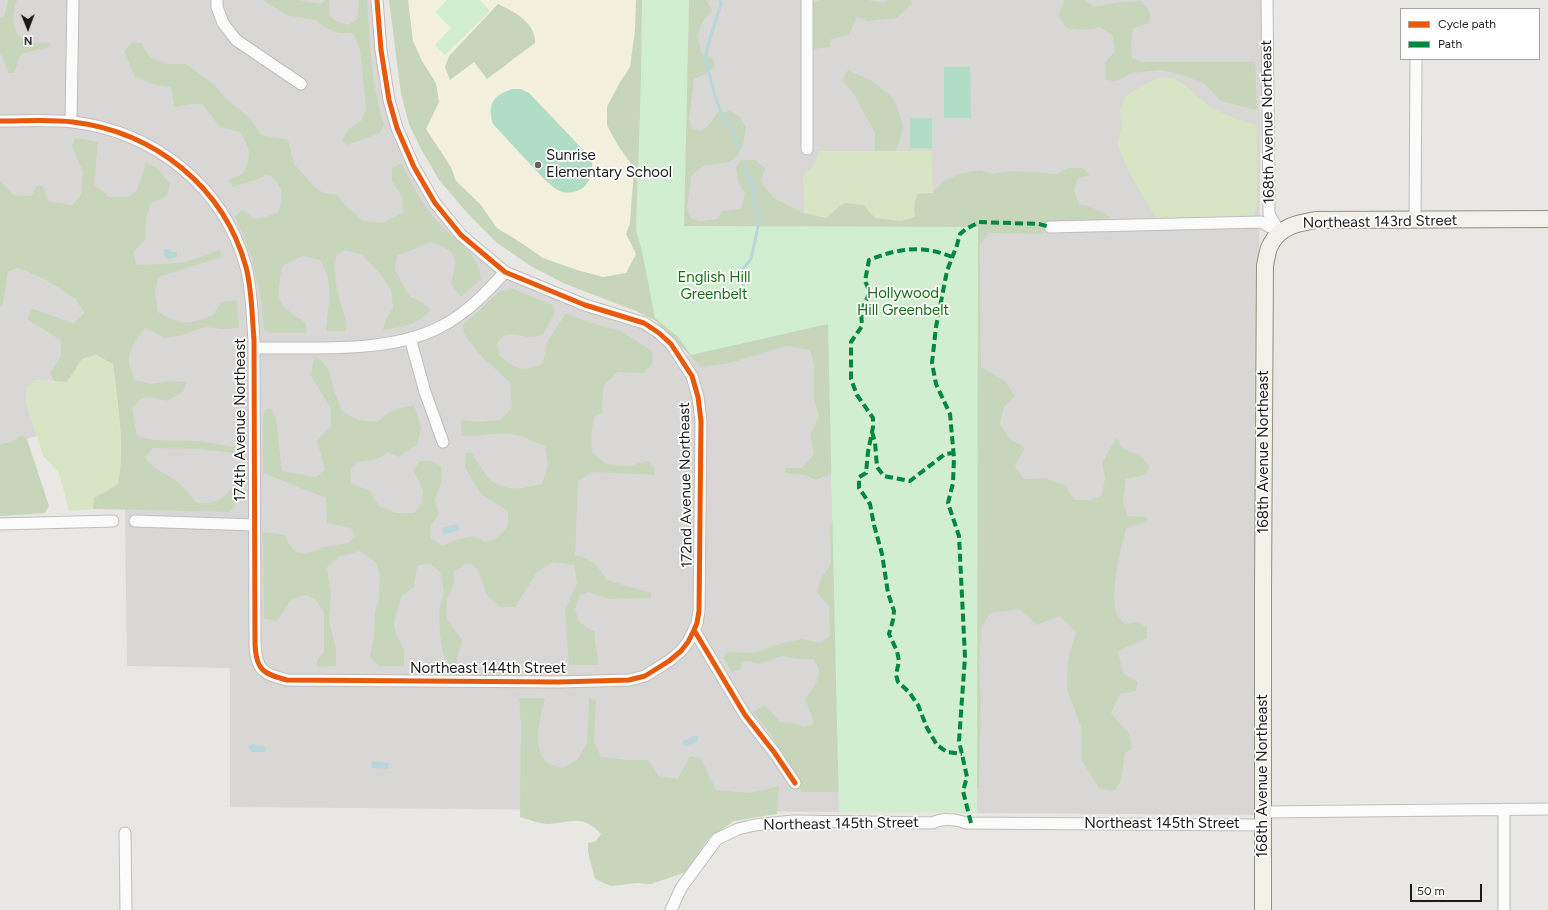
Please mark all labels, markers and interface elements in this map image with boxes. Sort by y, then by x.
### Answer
north arrow [8,8,48,48]
legend [1400,8,1540,60]
text: Cycle path [1438,17,1496,31]
text: N [24,34,33,47]
text: Path [1438,37,1462,51]
street label: 168th Avenue Northeast [1258,40,1278,204]
place label: Sunrise Elementary School [546,147,672,182]
marker: Sunrise Elementary School [533,160,543,170]
street label: Northeast 143rd Street [1302,212,1458,232]
park label: English Hill Greenbelt [677,269,751,304]
park label: Hollywood Hill Greenbelt [857,285,949,320]
street label: 174th Avenue Northeast [232,338,250,502]
street label: 168th Avenue Northeast [1255,370,1273,534]
street label: 172nd Avenue Northeast [676,402,696,568]
street label: Northeast 144th Street [410,660,566,678]
street label: 168th Avenue Northeast [1254,694,1272,858]
street label: Northeast 145th Street [763,814,919,834]
street label: Northeast 145th Street [1084,815,1240,833]
scale bar [1412,876,1484,902]
text: 50 m [1417,884,1445,898]

